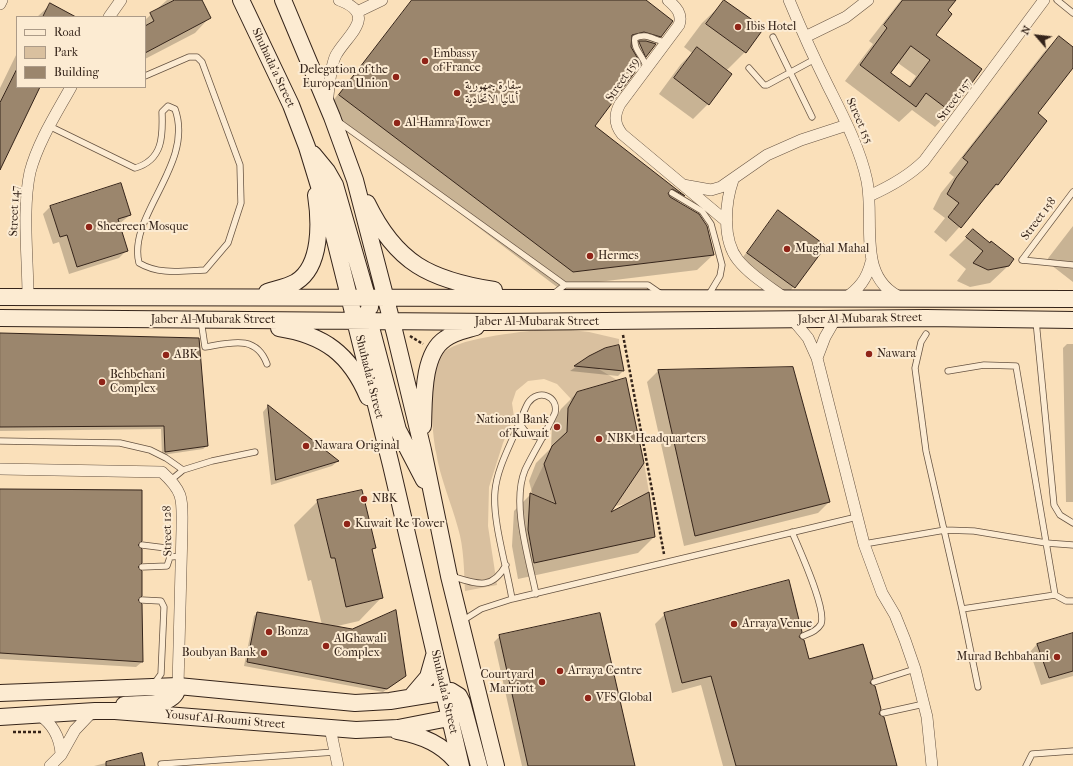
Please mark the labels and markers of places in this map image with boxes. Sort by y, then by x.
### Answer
place label: Ibis Hotel [746,20,796,34]
marker: Ibis Hotel [733,22,743,32]
place label: Embassy of France [433,47,481,75]
marker: Embassy of France [420,56,430,66]
place label: Delegation of the European Union [299,63,388,91]
marker: Delegation of the European Union [391,72,401,82]
place label: سفارة جمهورية ألمانيا الاتحادية [465,79,522,107]
marker: سفارة جمهورية ألمانيا الاتحادية [452,88,462,98]
place label: Al-Hamra Tower [405,116,490,130]
marker: Al-Hamra Tower [392,118,402,128]
place label: Sheereen Mosque [97,220,188,234]
marker: Sheereen Mosque [84,222,94,232]
place label: Mughal Mahal [795,242,869,256]
marker: Mughal Mahal [782,244,792,254]
place label: Hermes [598,249,639,263]
marker: Hermes [585,251,595,261]
place label: Nawara [877,347,916,361]
place label: ABK [174,348,198,362]
marker: Nawara [864,349,874,359]
marker: ABK [161,350,171,360]
place label: Behbehani Complex [110,368,165,396]
marker: Behbehani Complex [97,377,107,387]
place label: National Bank of Kuwait [476,413,549,441]
marker: National Bank of Kuwait [552,422,562,432]
place label: NBK Headquarters [607,432,706,446]
marker: NBK Headquarters [594,434,604,444]
place label: Nawara Original [314,439,400,453]
marker: Nawara Original [301,441,311,451]
place label: NBK [372,492,398,506]
marker: NBK [359,494,369,504]
place label: Kuwait Re Tower [355,517,444,531]
marker: Kuwait Re Tower [342,519,352,529]
place label: Arraya Venue [742,617,812,631]
marker: Arraya Venue [729,619,739,629]
place label: Bonza [277,625,309,639]
marker: Bonza [264,627,274,637]
place label: AlGhawali Complex [334,632,387,660]
marker: AlGhawali Complex [321,641,331,651]
place label: Boubyan Bank [182,646,256,660]
marker: Boubyan Bank [259,648,269,658]
place label: Murad Behbahani [957,650,1049,664]
marker: Murad Behbahani [1052,652,1062,662]
place label: Arraya Centre [568,664,642,678]
marker: Arraya Centre [555,666,565,676]
place label: Courtyard Marriott [480,668,534,696]
marker: Courtyard Marriott [537,677,547,687]
place label: VFS Global [596,691,652,705]
marker: VFS Global [583,693,593,703]

